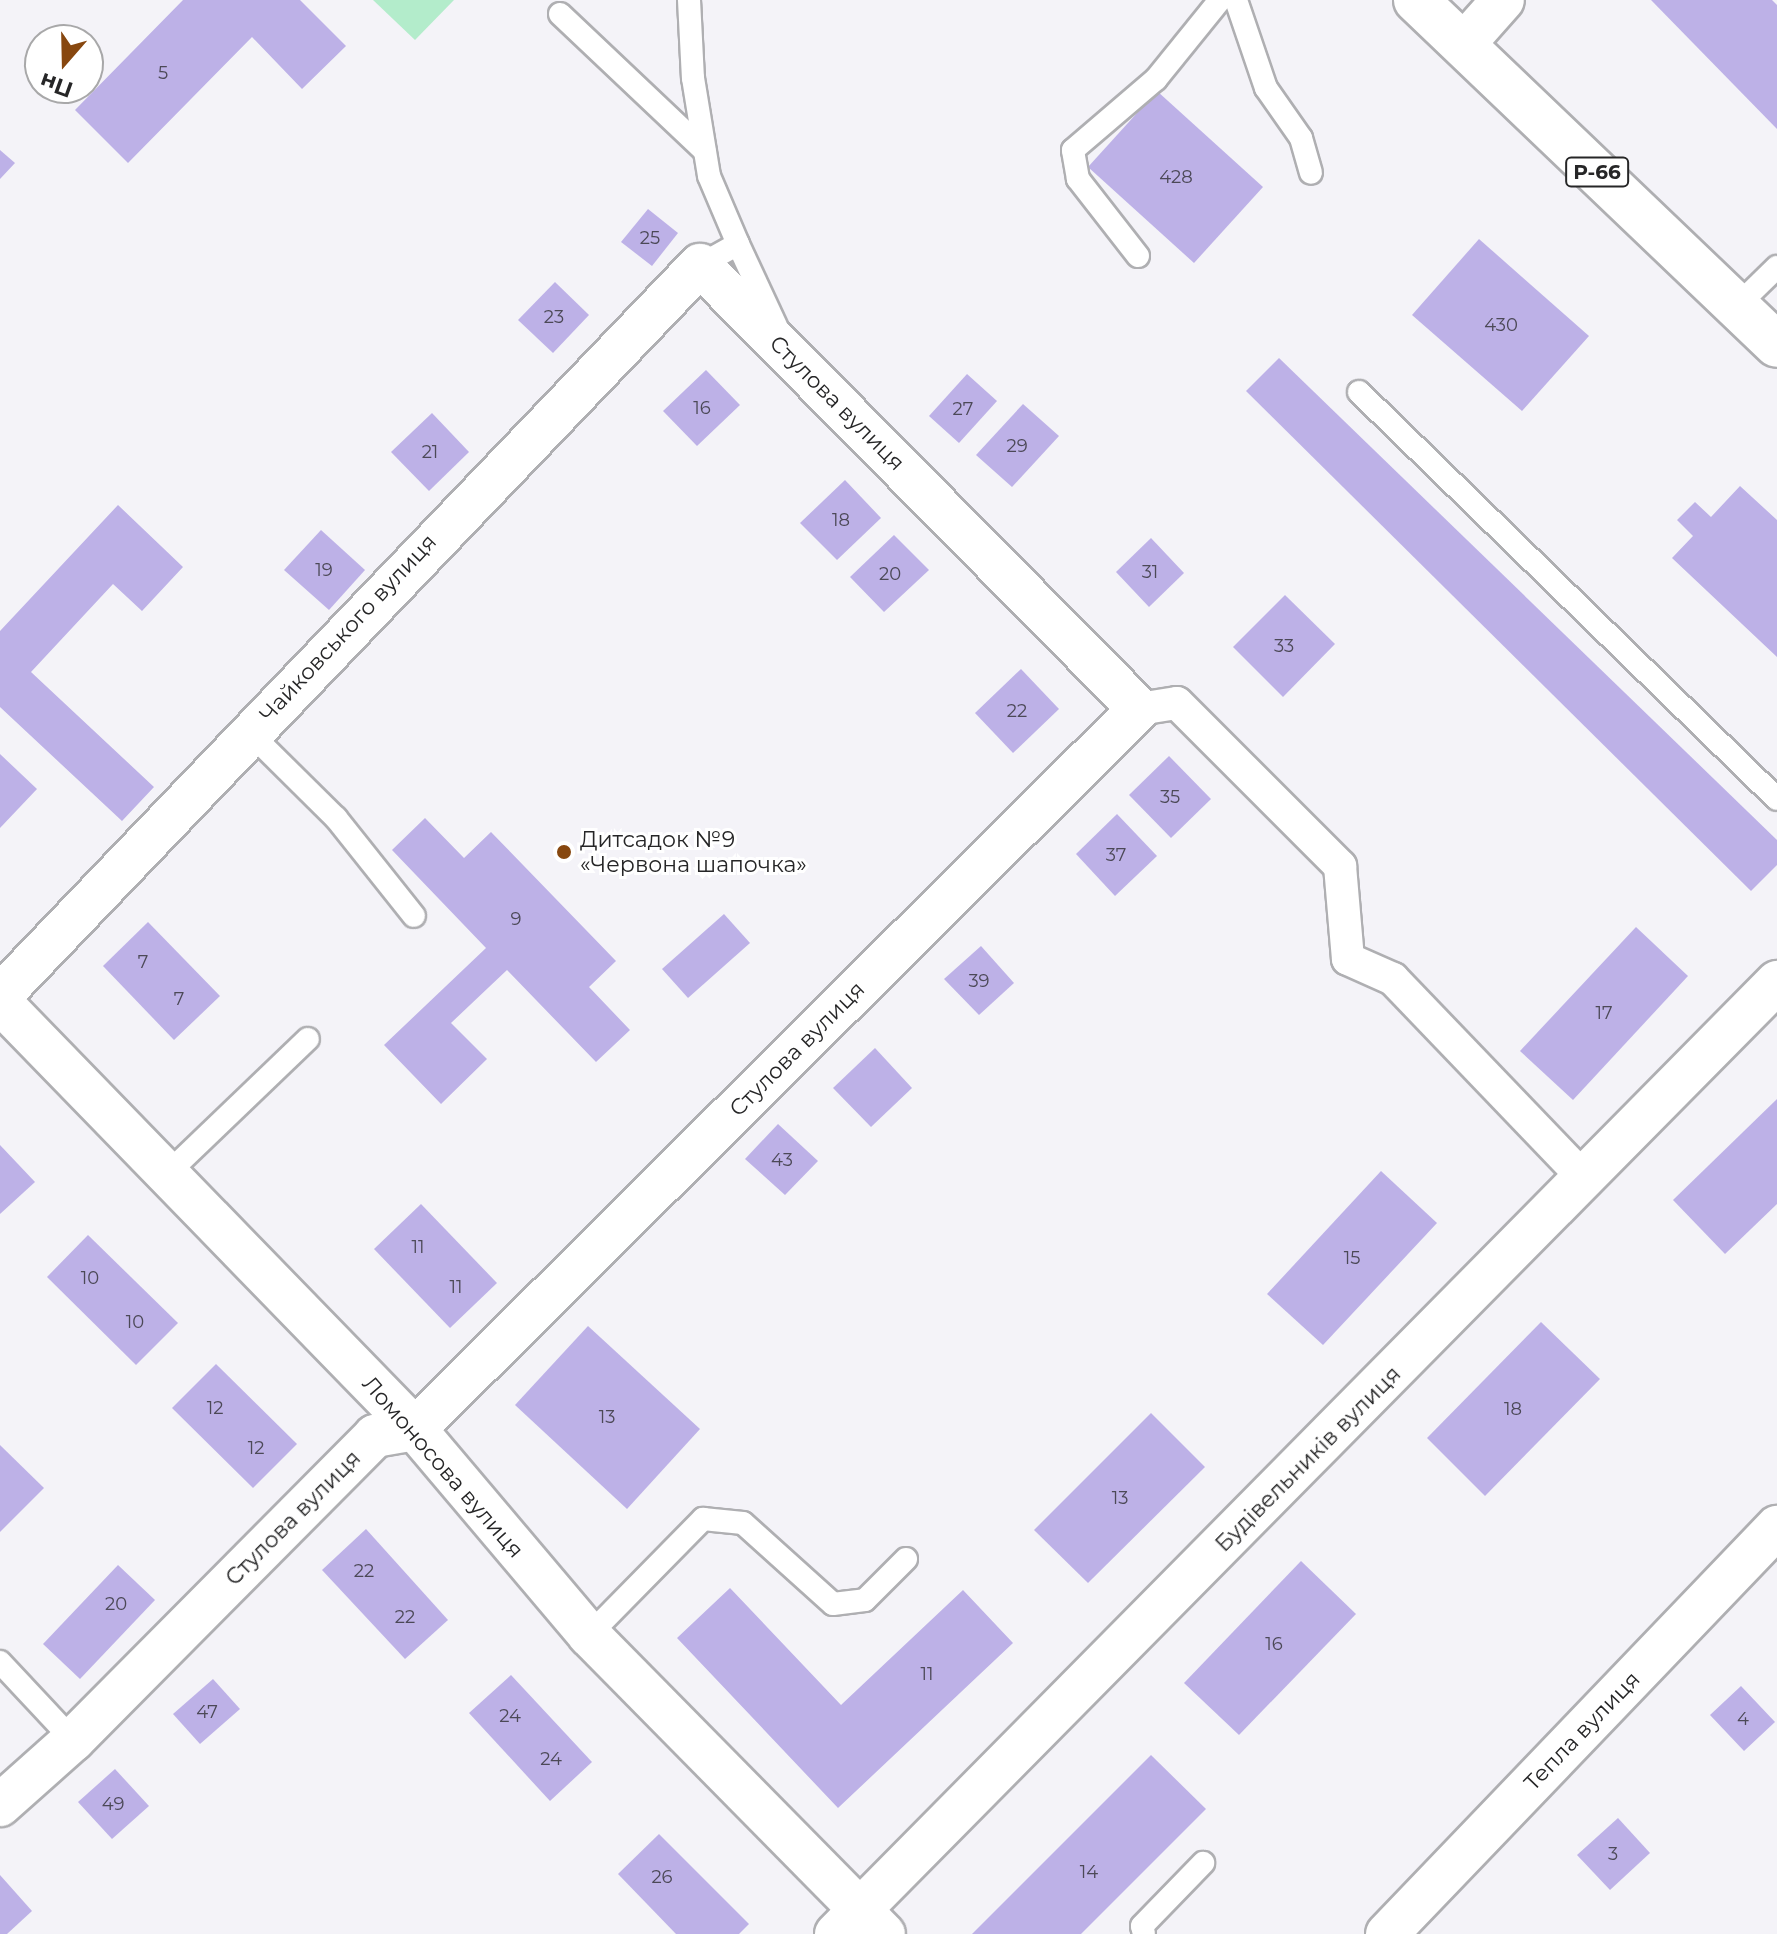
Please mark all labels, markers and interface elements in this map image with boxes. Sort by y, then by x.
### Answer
north arrow [24,24,104,104]
house number: 5 [158,62,168,84]
text: Пн [36,67,77,103]
road number: Р-66 [1565,156,1629,188]
house number: 428 [1159,166,1193,188]
house number: 25 [640,227,660,249]
house number: 23 [544,306,564,328]
house number: 430 [1484,314,1518,336]
street label: Стулова вулиця [764,330,910,476]
house number: 16 [693,397,711,419]
house number: 27 [953,398,973,420]
house number: 29 [1006,435,1028,457]
house number: 21 [422,441,438,463]
house number: 18 [832,509,850,531]
street label: Чайковського вулиця [254,529,442,727]
house number: 19 [315,559,333,581]
house number: 31 [1142,561,1158,583]
house number: 20 [879,563,901,585]
house number: 33 [1274,635,1294,657]
house number: 22 [1007,700,1027,722]
house number: 35 [1160,786,1180,808]
place label: Дитсадок №9 «Червона шапочка» [580,826,807,878]
marker: Дитсадок №9 «Червона шапочка» [555,843,573,861]
house number: 37 [1106,844,1126,866]
house number: 9 [511,908,521,930]
house number: 7 [138,951,148,973]
house number: 39 [968,970,990,992]
street label: Стулова вулиця [724,976,870,1122]
house number: 7 [174,988,184,1010]
house number: 17 [1595,1002,1613,1024]
house number: 43 [771,1149,793,1171]
house number: 11 [412,1236,424,1258]
house number: 15 [1344,1247,1360,1269]
house number: 10 [81,1267,99,1289]
house number: 11 [450,1276,462,1298]
house number: 10 [126,1311,144,1333]
street label: Будівельників вулиця [1210,1361,1406,1557]
street label: Ломоносова вулиця [357,1371,529,1563]
house number: 12 [207,1397,223,1419]
house number: 18 [1504,1398,1522,1420]
house number: 13 [599,1406,615,1428]
house number: 12 [248,1437,264,1459]
street label: Стулова вулиця [220,1445,366,1591]
house number: 13 [1112,1487,1128,1509]
house number: 22 [354,1560,374,1582]
house number: 20 [105,1593,127,1615]
house number: 22 [395,1606,415,1628]
house number: 16 [1265,1633,1283,1655]
house number: 11 [921,1663,933,1685]
street label: Тепла вулиця [1519,1666,1645,1796]
house number: 47 [196,1701,218,1723]
house number: 24 [499,1705,521,1727]
house number: 4 [1737,1708,1749,1730]
house number: 24 [540,1748,562,1770]
house number: 49 [102,1793,124,1815]
house number: 3 [1608,1843,1618,1865]
house number: 14 [1080,1861,1098,1883]
house number: 26 [651,1866,673,1888]

